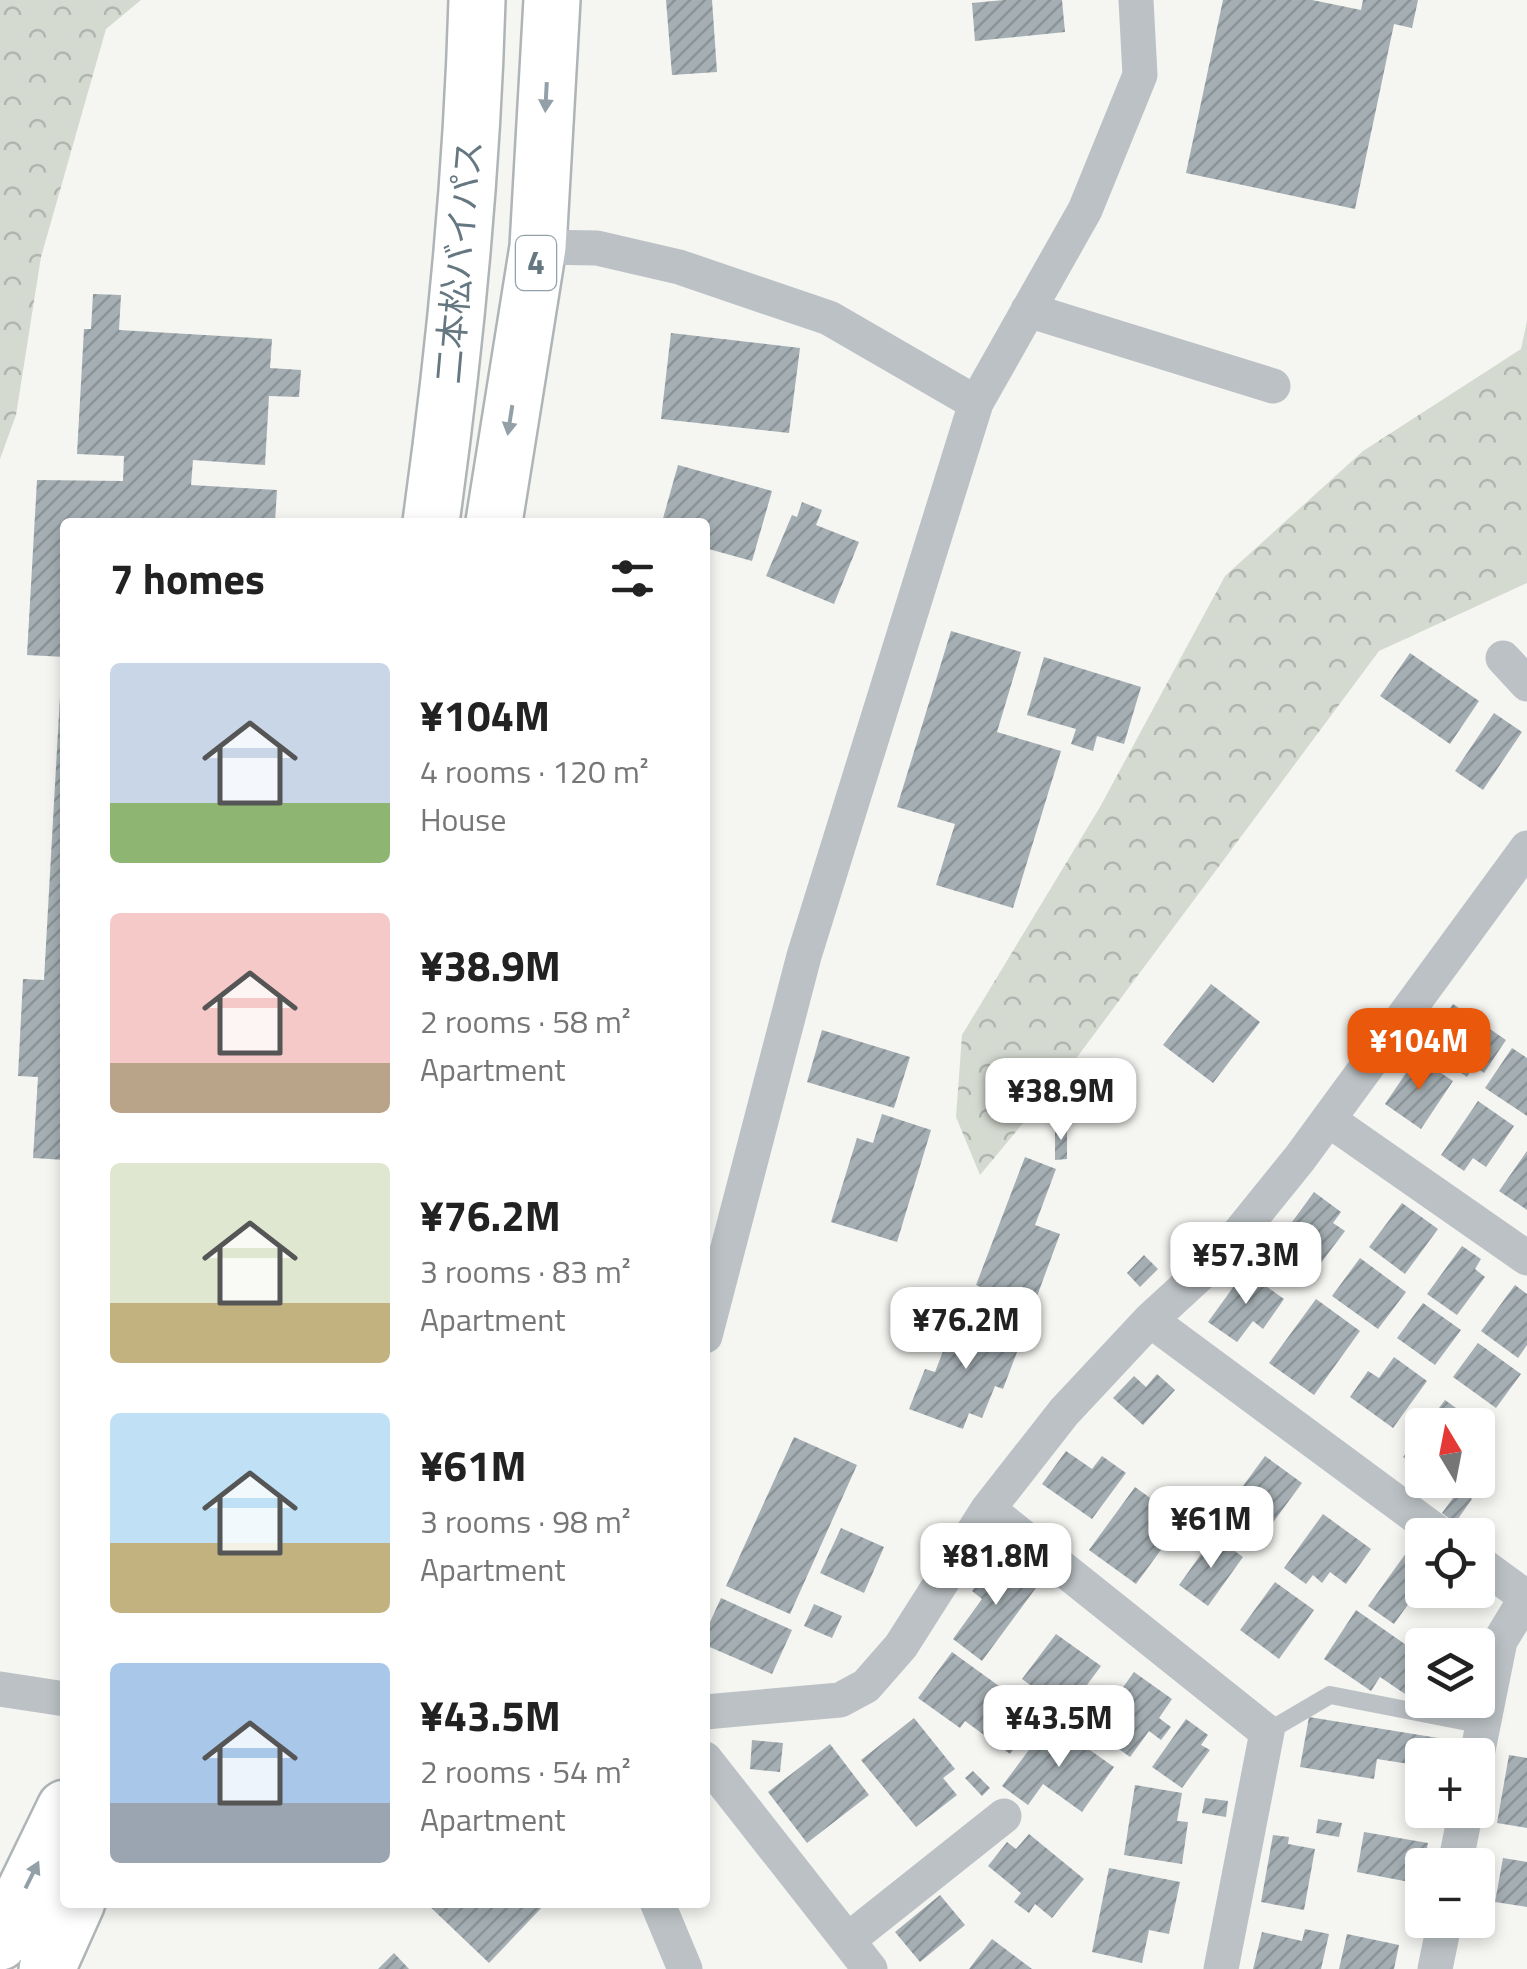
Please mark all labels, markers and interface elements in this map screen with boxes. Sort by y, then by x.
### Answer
one-way arrow [538,82,554,114]
street label: 二本松バイパス [420,138,496,386]
road number: 4 [516,236,556,290]
one-way arrow [502,405,517,436]
text: 7 homes [110,546,265,610]
icon: filters [605,551,660,606]
text: ¥104M [420,683,550,747]
icon: home [190,703,310,823]
text: 4 rooms · 120 m² [420,747,649,795]
text: House [420,795,506,843]
text: ¥38.9M [420,933,561,997]
icon: home [190,953,310,1073]
text: 2 rooms · 58 m² [420,997,631,1045]
pin: ¥104M [1349,1008,1489,1093]
text: ¥104M [1369,1016,1469,1064]
text: Apartment [420,1045,566,1093]
pin: ¥38.9M [980,1058,1142,1143]
text: ¥38.9M [1007,1066,1115,1114]
text: ¥76.2M [420,1183,561,1247]
icon: home [190,1203,310,1323]
pin: ¥57.3M [1165,1222,1327,1307]
text: ¥57.3M [1192,1230,1300,1278]
text: 3 rooms · 83 m² [420,1247,631,1295]
pin: ¥76.2M [885,1287,1047,1372]
text: Apartment [420,1295,566,1343]
text: ¥76.2M [912,1295,1020,1343]
north arrow [1405,1408,1495,1498]
map controls [1405,1408,1495,1938]
text: ¥61M [420,1433,527,1497]
icon: home [190,1453,310,1573]
pin: ¥61M [1152,1486,1270,1571]
text: ¥61M [1170,1494,1252,1542]
text: 3 rooms · 98 m² [420,1497,631,1545]
button: locate [1405,1518,1495,1608]
pin: ¥81.8M [915,1523,1077,1608]
text: ¥81.8M [942,1531,1050,1579]
text: Apartment [420,1545,566,1593]
button: layers [1405,1628,1495,1718]
text: ¥43.5M [420,1683,561,1747]
pin: ¥43.5M [978,1685,1140,1770]
text: ¥43.5M [1005,1693,1113,1741]
icon: home [190,1703,310,1823]
button: + [1405,1738,1495,1828]
text: 2 rooms · 54 m² [420,1747,631,1795]
text: Apartment [420,1795,566,1843]
button: − [1405,1848,1495,1938]
one-way arrow [24,1861,41,1890]

